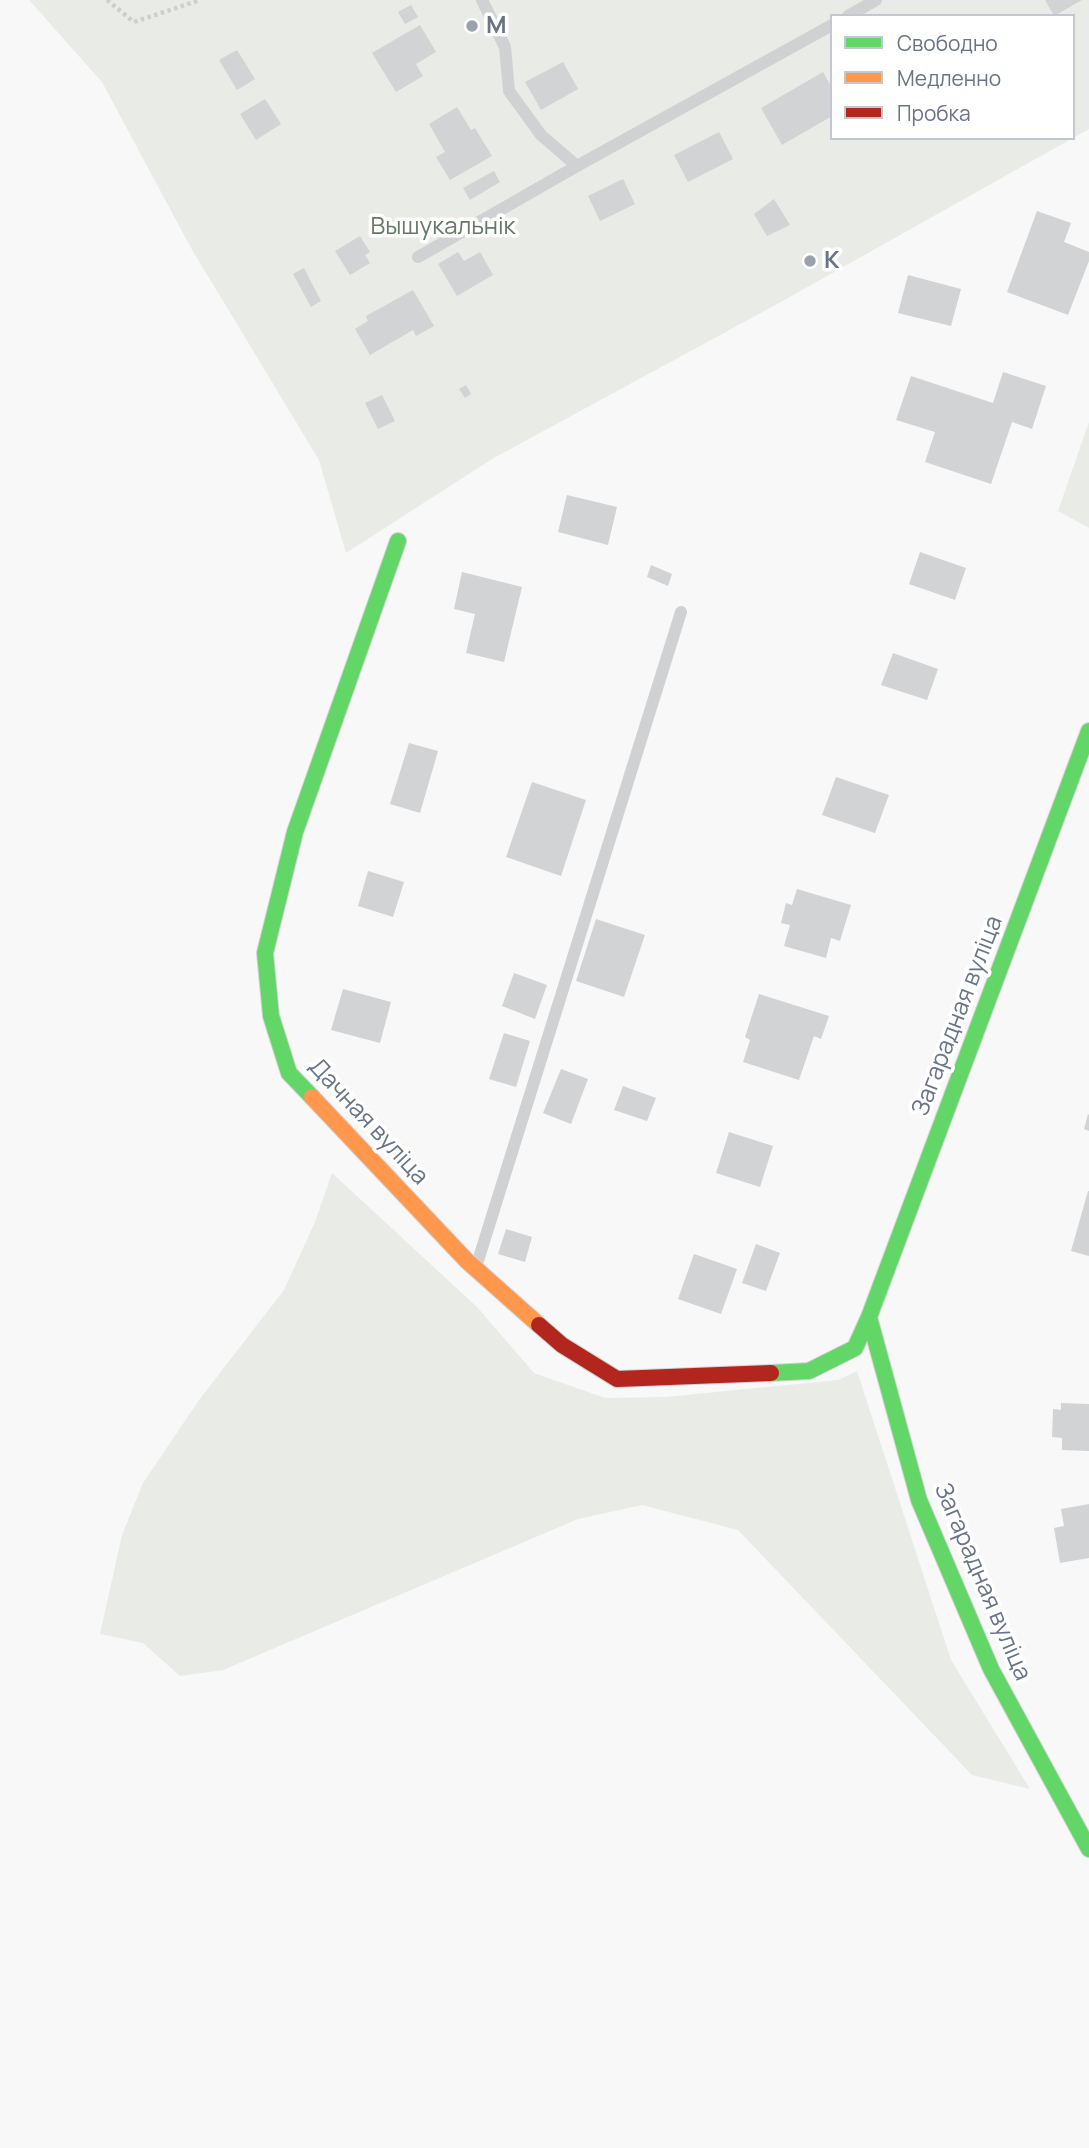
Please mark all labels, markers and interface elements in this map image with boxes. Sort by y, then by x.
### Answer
place label: М [486,12,507,40]
legend [830,14,1075,140]
marker: М [464,18,480,34]
text: Свободно [897,29,998,57]
text: Медленно [897,64,1001,92]
text: Пробка [897,99,971,127]
park label: Вышукальнік [371,213,515,241]
place label: К [824,247,840,275]
marker: К [802,253,818,269]
street label: Загарадная вуліца [907,912,1009,1120]
street label: Дачная вуліца [302,1053,434,1191]
street label: Загарадная вуліца [927,1479,1037,1685]

